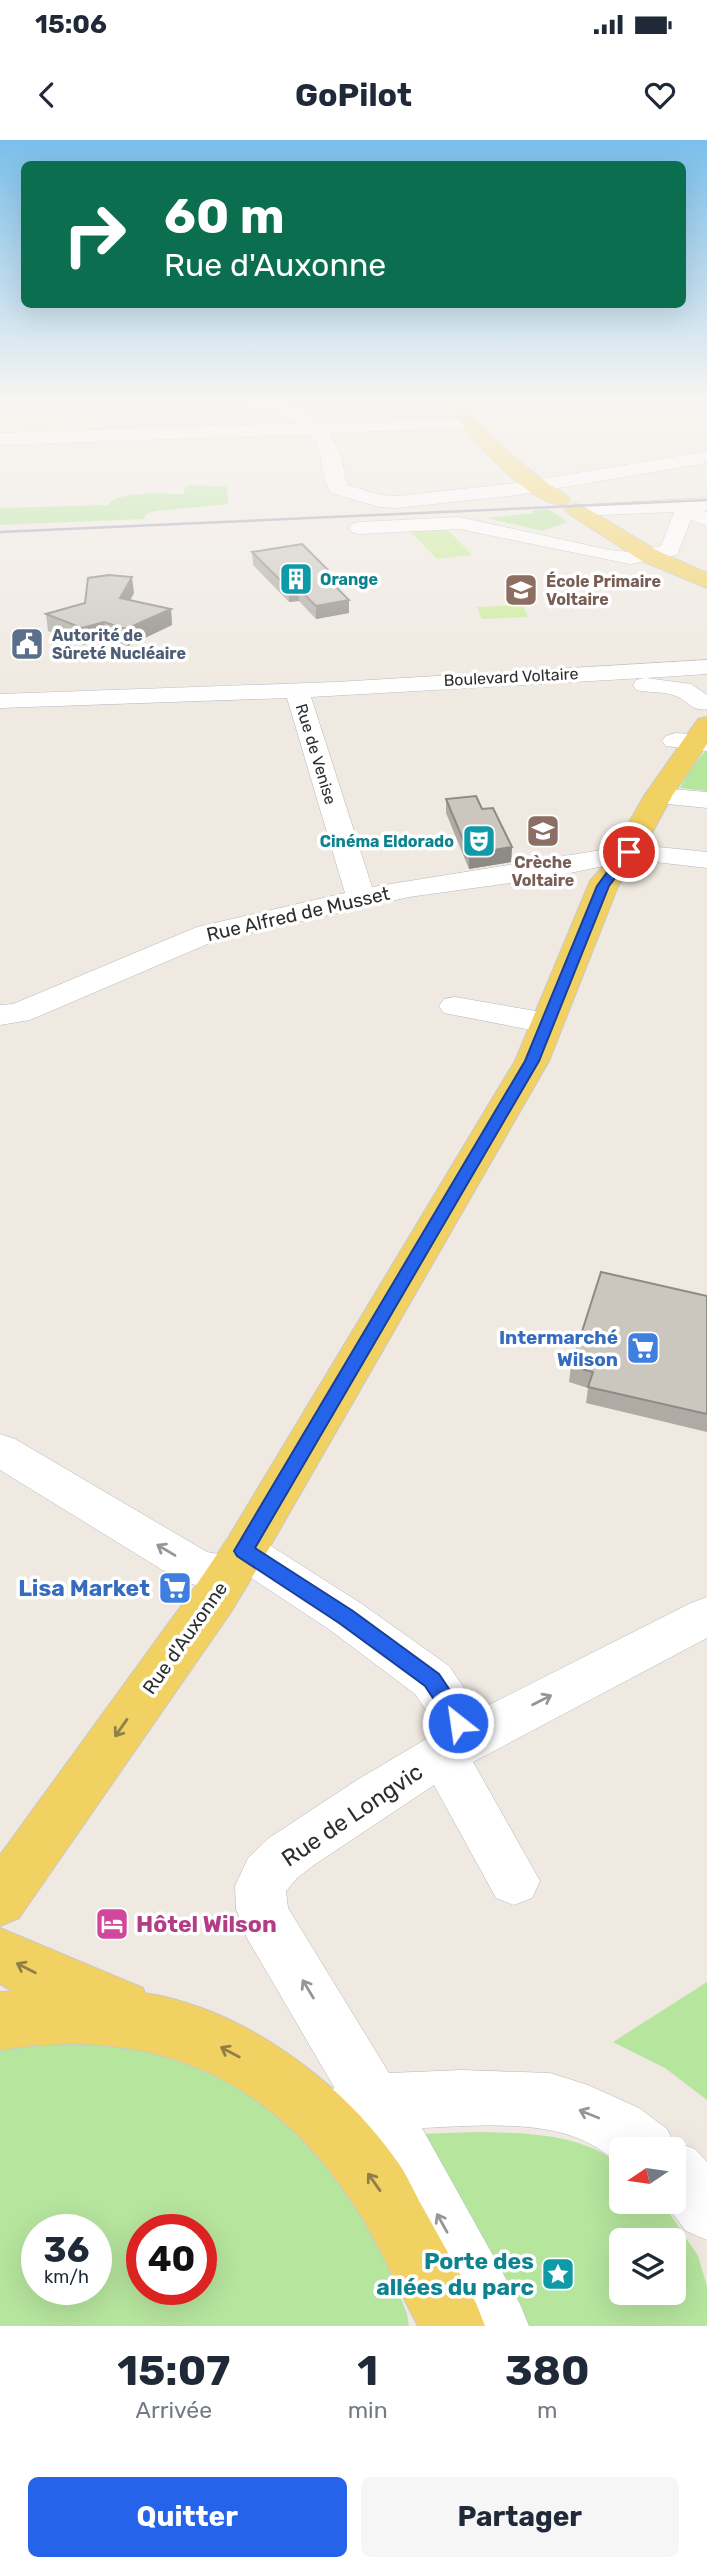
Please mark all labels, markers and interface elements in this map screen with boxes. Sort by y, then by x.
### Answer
text: 15:06 [35,9,107,40]
icon: back [28,76,66,114]
text: GoPilot [295,76,412,114]
icon: heart [641,76,679,114]
text: 60 m [164,187,285,245]
icon: right [49,189,140,280]
text: Rue d'Auxonne [164,246,386,284]
building icon: Orange [277,560,315,598]
place label: Orange [320,570,378,589]
school or university icon: École Primaire Voltaire [502,571,540,609]
place label: École Primaire Voltaire [546,571,661,609]
public building icon: Autorité de Sûreté Nucléaire [8,625,46,663]
place label: Autorité de Sûreté Nucléaire [52,626,186,663]
street label: Boulevard Voltaire [443,664,579,690]
street label: Rue de Venise [292,701,340,807]
school or university icon: Crèche Voltaire [524,812,562,850]
theatre icon: Cinéma Eldorado [460,822,498,860]
pin [599,822,659,882]
place label: Cinéma Eldorado [320,832,454,851]
icon: arrive [610,833,648,871]
place label: Crèche Voltaire [512,853,574,890]
street label: Rue Alfred de Musset [204,882,392,946]
place label: Intermarché Wilson [499,1326,618,1371]
supermarket icon: Intermarché Wilson [624,1329,662,1367]
one-way arrow [157,1543,177,1557]
supermarket icon: Lisa Market [156,1569,194,1607]
place label: Lisa Market [18,1574,150,1602]
street label: Rue d'Auxonne [138,1577,232,1699]
position arrow [421,1686,495,1760]
one-way arrow [531,1693,552,1707]
one-way arrow [114,1718,128,1737]
street label: Rue de Longvic [276,1757,428,1873]
hotel icon: Hôtel Wilson [93,1905,131,1943]
place label: Hôtel Wilson [136,1910,277,1938]
one-way arrow [16,1961,37,1975]
one-way arrow [300,1980,314,2000]
one-way arrow [221,2045,241,2059]
one-way arrow [579,2107,600,2120]
north arrow [609,2137,686,2214]
map controls [609,2137,686,2305]
one-way arrow [367,2173,381,2192]
one-way arrow [435,2213,449,2234]
speed limit sign: 40 [126,2214,217,2305]
button: layers [609,2228,686,2305]
text: 36 [44,2229,89,2271]
place label: Porte des allées du parc [376,2247,534,2301]
place icon: Porte des allées du parc [539,2255,577,2293]
text: km/h [44,2266,89,2288]
text: 15:07 [117,2346,230,2396]
text: 1 [357,2346,378,2396]
text: 380 [505,2346,590,2396]
text: Arrivée [136,2396,212,2424]
text: min [348,2396,388,2424]
text: m [537,2396,558,2424]
button: Quitter [28,2477,347,2557]
button: Partager [361,2477,679,2557]

